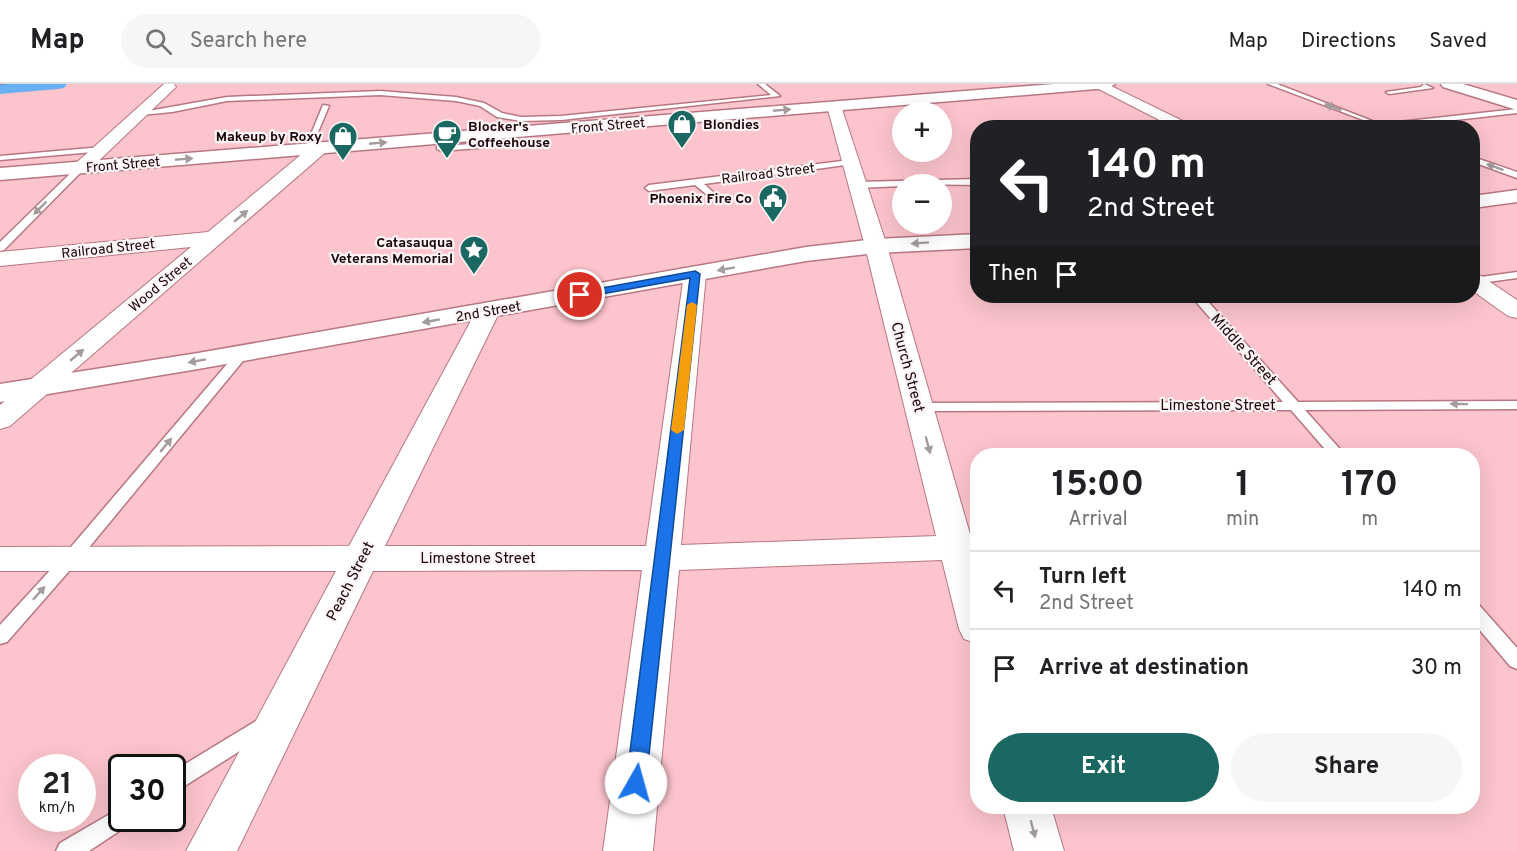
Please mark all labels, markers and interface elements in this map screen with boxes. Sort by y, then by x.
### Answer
search box [121,14,541,68]
text: Map [30,23,85,59]
icon: search [142,25,175,58]
text: Search here [190,28,307,55]
text: Map [1228,28,1268,55]
text: Directions [1301,28,1396,55]
text: Saved [1429,28,1487,55]
map controls [892,102,952,234]
button: + [892,102,952,162]
one-way arrow [1324,102,1342,112]
one-way arrow [772,105,791,115]
shop icon: Blondies [666,108,698,150]
street label: Front Street [570,115,646,138]
place label: Blondies [703,117,760,134]
cafe icon: Blocker's Coffeehouse [431,118,463,160]
place label: Blocker's Coffeehouse [468,119,550,152]
shop icon: Makeup by Roxy [327,120,359,162]
place label: Makeup by Roxy [216,129,322,146]
one-way arrow [369,138,388,148]
text: 140 m [1087,140,1206,193]
icon: left [988,144,1066,222]
street label: Front Street [85,154,161,177]
one-way arrow [174,154,193,163]
street label: Railroad Street [720,160,816,189]
one-way arrow [1486,162,1504,171]
button: − [892,174,952,234]
public building icon: Phoenix Fire Co [757,182,789,224]
place label: Phoenix Fire Co [649,191,752,208]
text: 2nd Street [1087,192,1215,226]
one-way arrow [33,201,48,215]
one-way arrow [233,209,249,222]
place icon: Catasauqua Veterans Memorial [458,234,490,276]
place label: Catasauqua Veterans Memorial [331,235,453,268]
street label: Railroad Street [60,236,156,263]
one-way arrow [910,239,929,248]
street label: Wood Street [126,254,196,316]
icon: arrive [1050,258,1083,291]
text: Then [988,261,1038,288]
one-way arrow [717,264,736,273]
pin [554,269,605,320]
icon: arrive [563,278,596,311]
street label: 2nd Street [454,298,522,327]
street label: Middle Street [1206,310,1280,390]
one-way arrow [421,317,440,326]
street label: Church Street [885,320,928,415]
one-way arrow [69,349,85,362]
one-way arrow [188,357,207,366]
street label: Limestone Street [1160,397,1276,416]
one-way arrow [1449,399,1468,409]
one-way arrow [924,436,934,454]
one-way arrow [159,438,172,453]
text: 15:00 [1052,463,1144,509]
text: 1 [1235,463,1250,509]
text: 170 [1341,463,1398,509]
text: Arrival [1068,507,1128,533]
text: min [1226,507,1259,533]
text: m [1361,507,1378,533]
street label: Peach Street [323,539,379,624]
street label: Limestone Street [420,550,536,569]
text: Turn left [1039,564,1127,591]
icon: left [988,574,1021,607]
text: 140 m [1403,577,1462,604]
one-way arrow [32,586,45,601]
text: 2nd Street [1039,591,1134,617]
icon: arrive [988,652,1021,685]
text: Arrive at destination [1039,655,1249,682]
text: 30 m [1411,655,1462,682]
button: Exit [988,733,1219,802]
button: Share [1231,733,1462,802]
position arrow [604,751,668,815]
speed limit sign: 30 [108,754,186,832]
text: 21 [42,767,72,804]
text: km/h [39,799,75,818]
one-way arrow [1028,820,1038,838]

